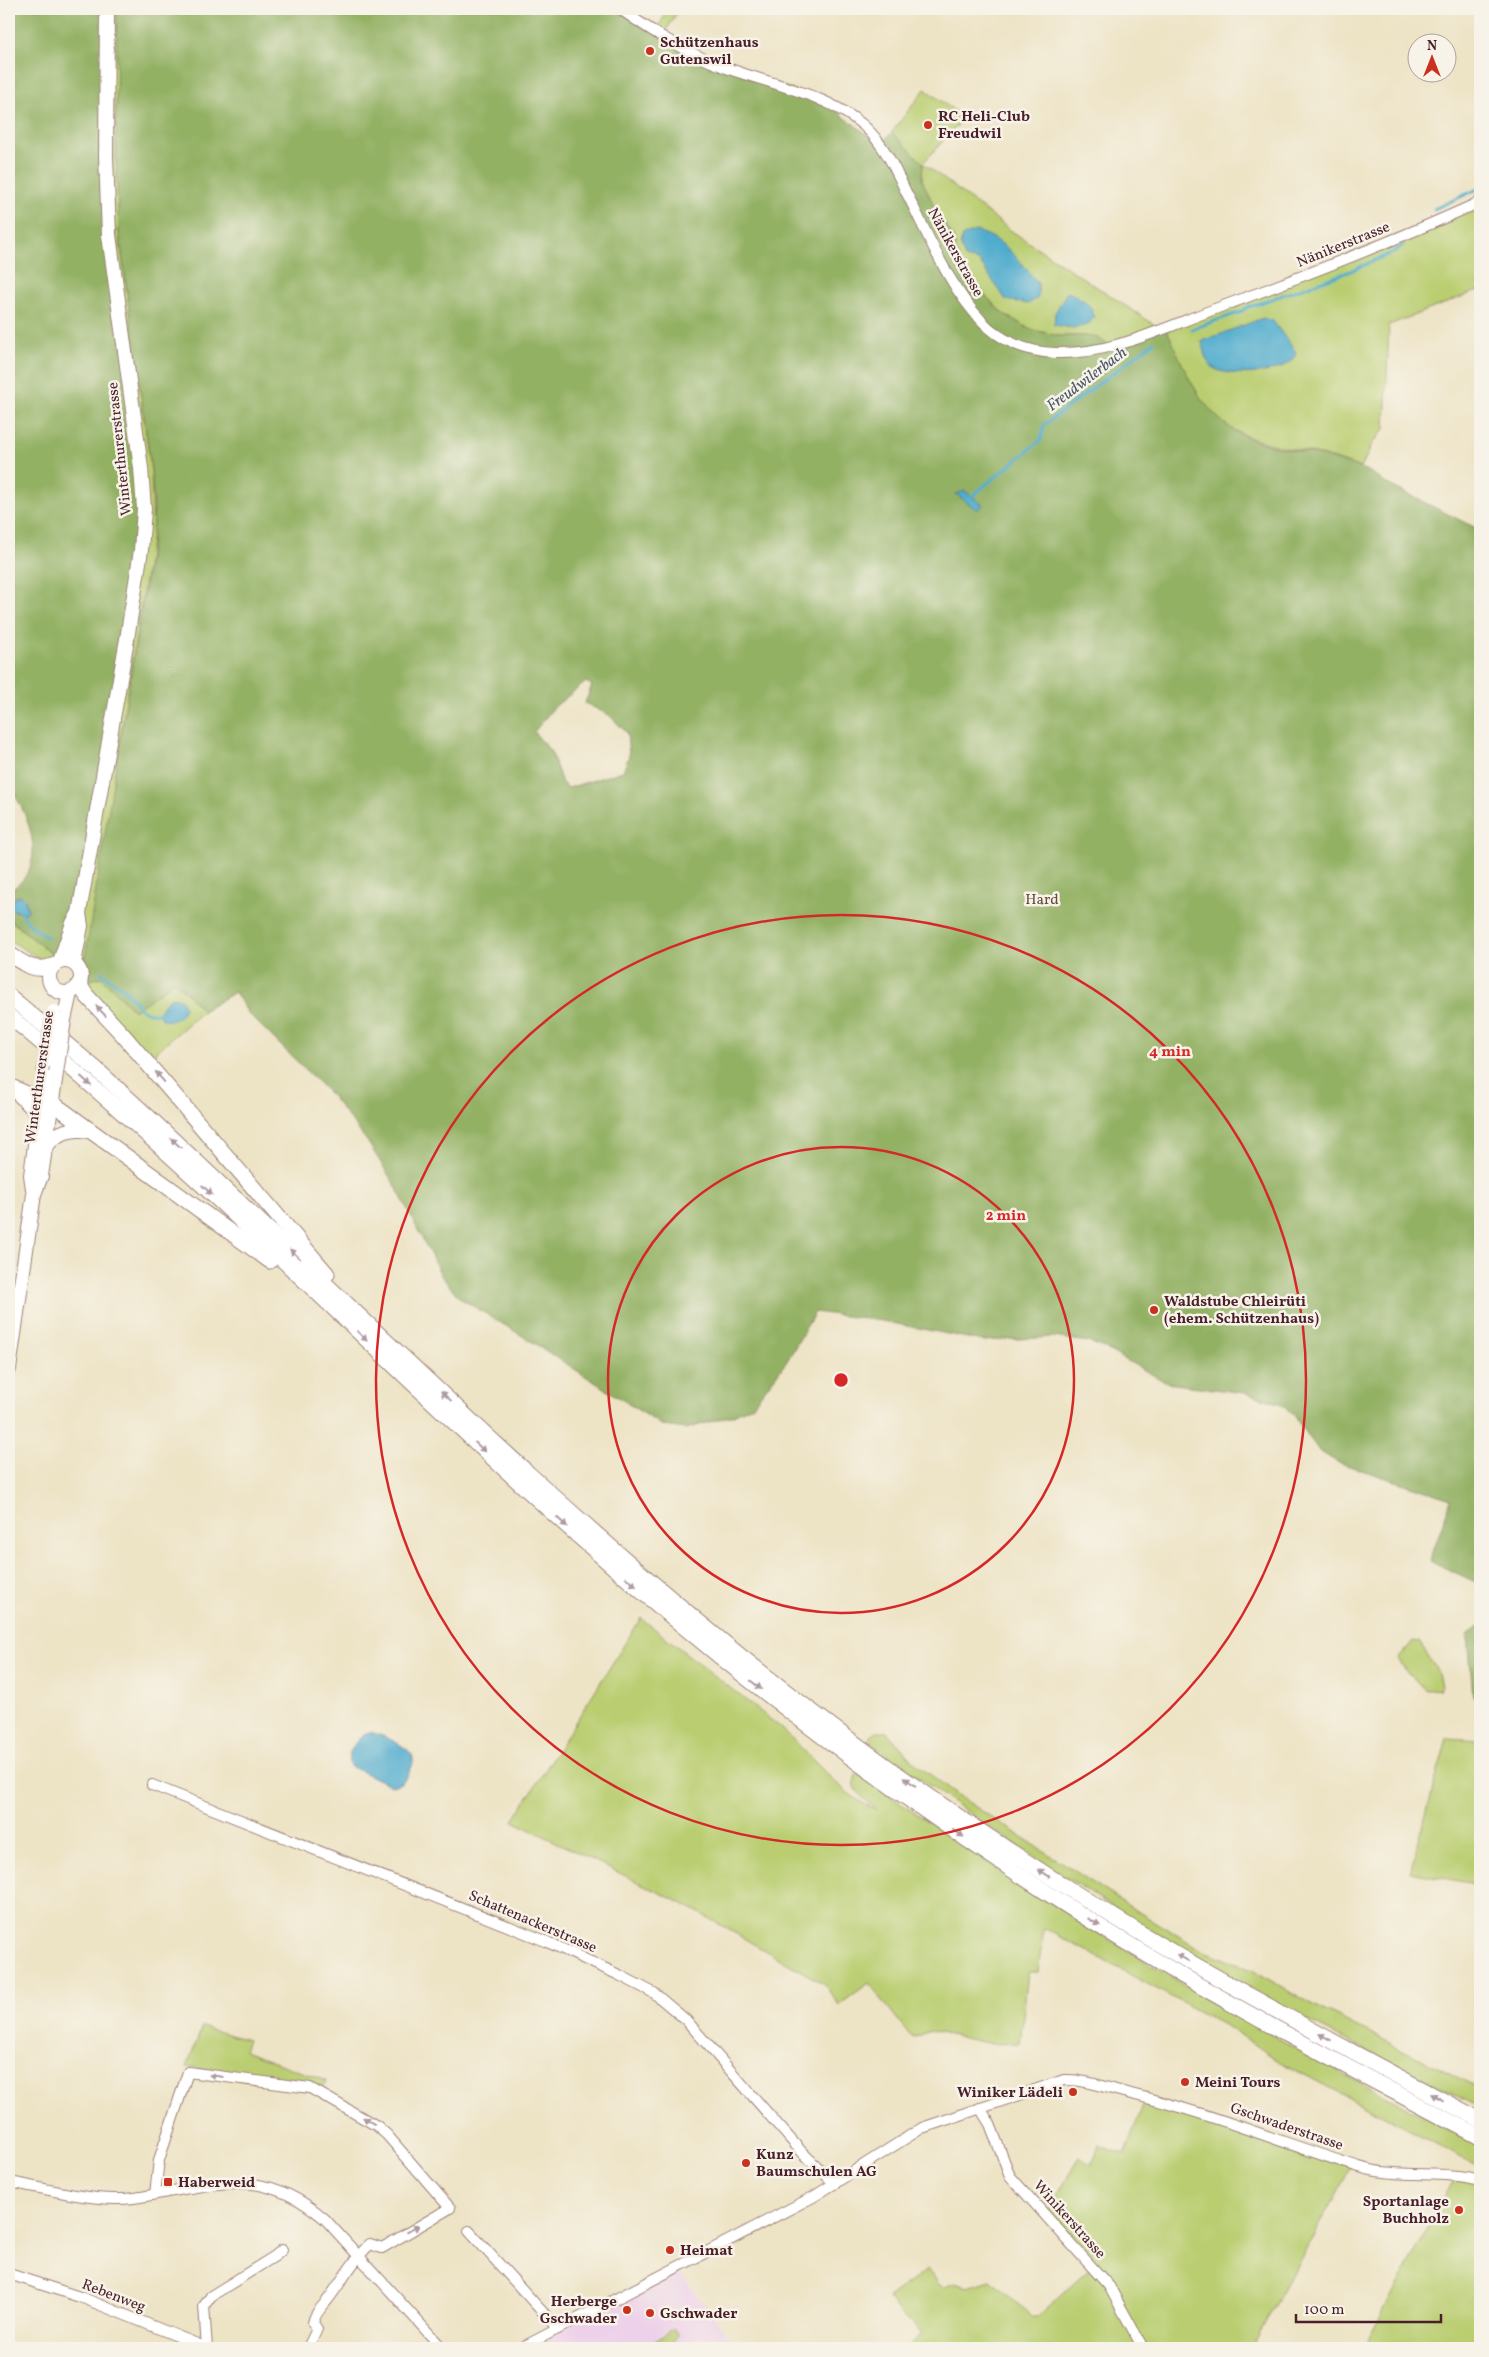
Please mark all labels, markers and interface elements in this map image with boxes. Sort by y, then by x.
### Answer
north arrow [1406,32,1456,82]
place label: Schützenhaus Gutenswil [660,33,759,71]
text: N [1427,37,1437,56]
marker: Schützenhaus Gutenswil [644,45,656,57]
place label: RC Heli-Club Freudwil [938,107,1030,145]
marker: RC Heli-Club Freudwil [922,119,934,131]
street label: Nänikerstrasse [922,204,988,301]
street label: Nänikerstrasse [1294,217,1393,274]
water label: Freudwilerbach [1043,342,1132,417]
street label: Winterthurerstrasse [103,381,138,517]
park label: Hard [1025,890,1059,911]
one-way arrow [95,1005,107,1017]
street label: Winterthurerstrasse [21,1009,60,1145]
text: 4 min [1149,1042,1191,1063]
one-way arrow [154,1072,166,1084]
one-way arrow [80,1076,93,1087]
one-way arrow [171,1137,183,1149]
one-way arrow [200,1184,212,1196]
text: 2 min [986,1206,1026,1227]
one-way arrow [289,1248,301,1260]
place label: Waldstube Chleirüti (ehem. Schützenhaus) [1164,1292,1319,1330]
marker: Waldstube Chleirüti (ehem. Schützenhaus) [1148,1304,1160,1316]
one-way arrow [355,1330,367,1342]
centre of rings [832,1371,850,1389]
one-way arrow [441,1390,453,1402]
one-way arrow [473,1442,486,1453]
one-way arrow [556,1517,569,1528]
one-way arrow [624,1577,637,1588]
one-way arrow [749,1680,762,1691]
one-way arrow [903,1777,916,1787]
one-way arrow [951,1828,965,1838]
one-way arrow [1037,1868,1051,1878]
street label: Schattenackerstrasse [465,1886,600,1959]
one-way arrow [1087,1917,1101,1926]
one-way arrow [1176,1953,1189,1962]
one-way arrow [1317,2033,1332,2041]
one-way arrow [207,2072,223,2080]
place label: Meini Tours [1195,2073,1281,2094]
marker: Meini Tours [1179,2076,1191,2088]
place label: Winiker Lädeli [957,2083,1063,2104]
marker: Winiker Lädeli [1067,2086,1079,2098]
one-way arrow [1430,2093,1444,2101]
street label: Gschwaderstrasse [1227,2098,1346,2157]
one-way arrow [362,2117,375,2126]
place label: Kunz Baumschulen AG [756,2145,877,2183]
marker: Kunz Baumschulen AG [740,2157,752,2169]
place label: Haberweid [178,2173,255,2194]
marker: Haberweid [162,2176,174,2188]
street label: Winikerstrasse [1028,2176,1110,2264]
place label: Sportanlage Buchholz [1363,2192,1449,2230]
marker: Sportanlage Buchholz [1453,2204,1465,2216]
one-way arrow [406,2225,420,2234]
place label: Heimat [680,2241,733,2262]
marker: Heimat [664,2244,676,2256]
street label: Rebenweg [78,2275,149,2318]
place label: Herberge Gschwader [540,2292,617,2330]
scale bar [1296,2292,1442,2324]
text: 100 m [1304,2300,1344,2321]
marker: Herberge Gschwader [621,2304,633,2316]
place label: Gschwader [660,2304,737,2325]
marker: Gschwader [644,2307,656,2319]

